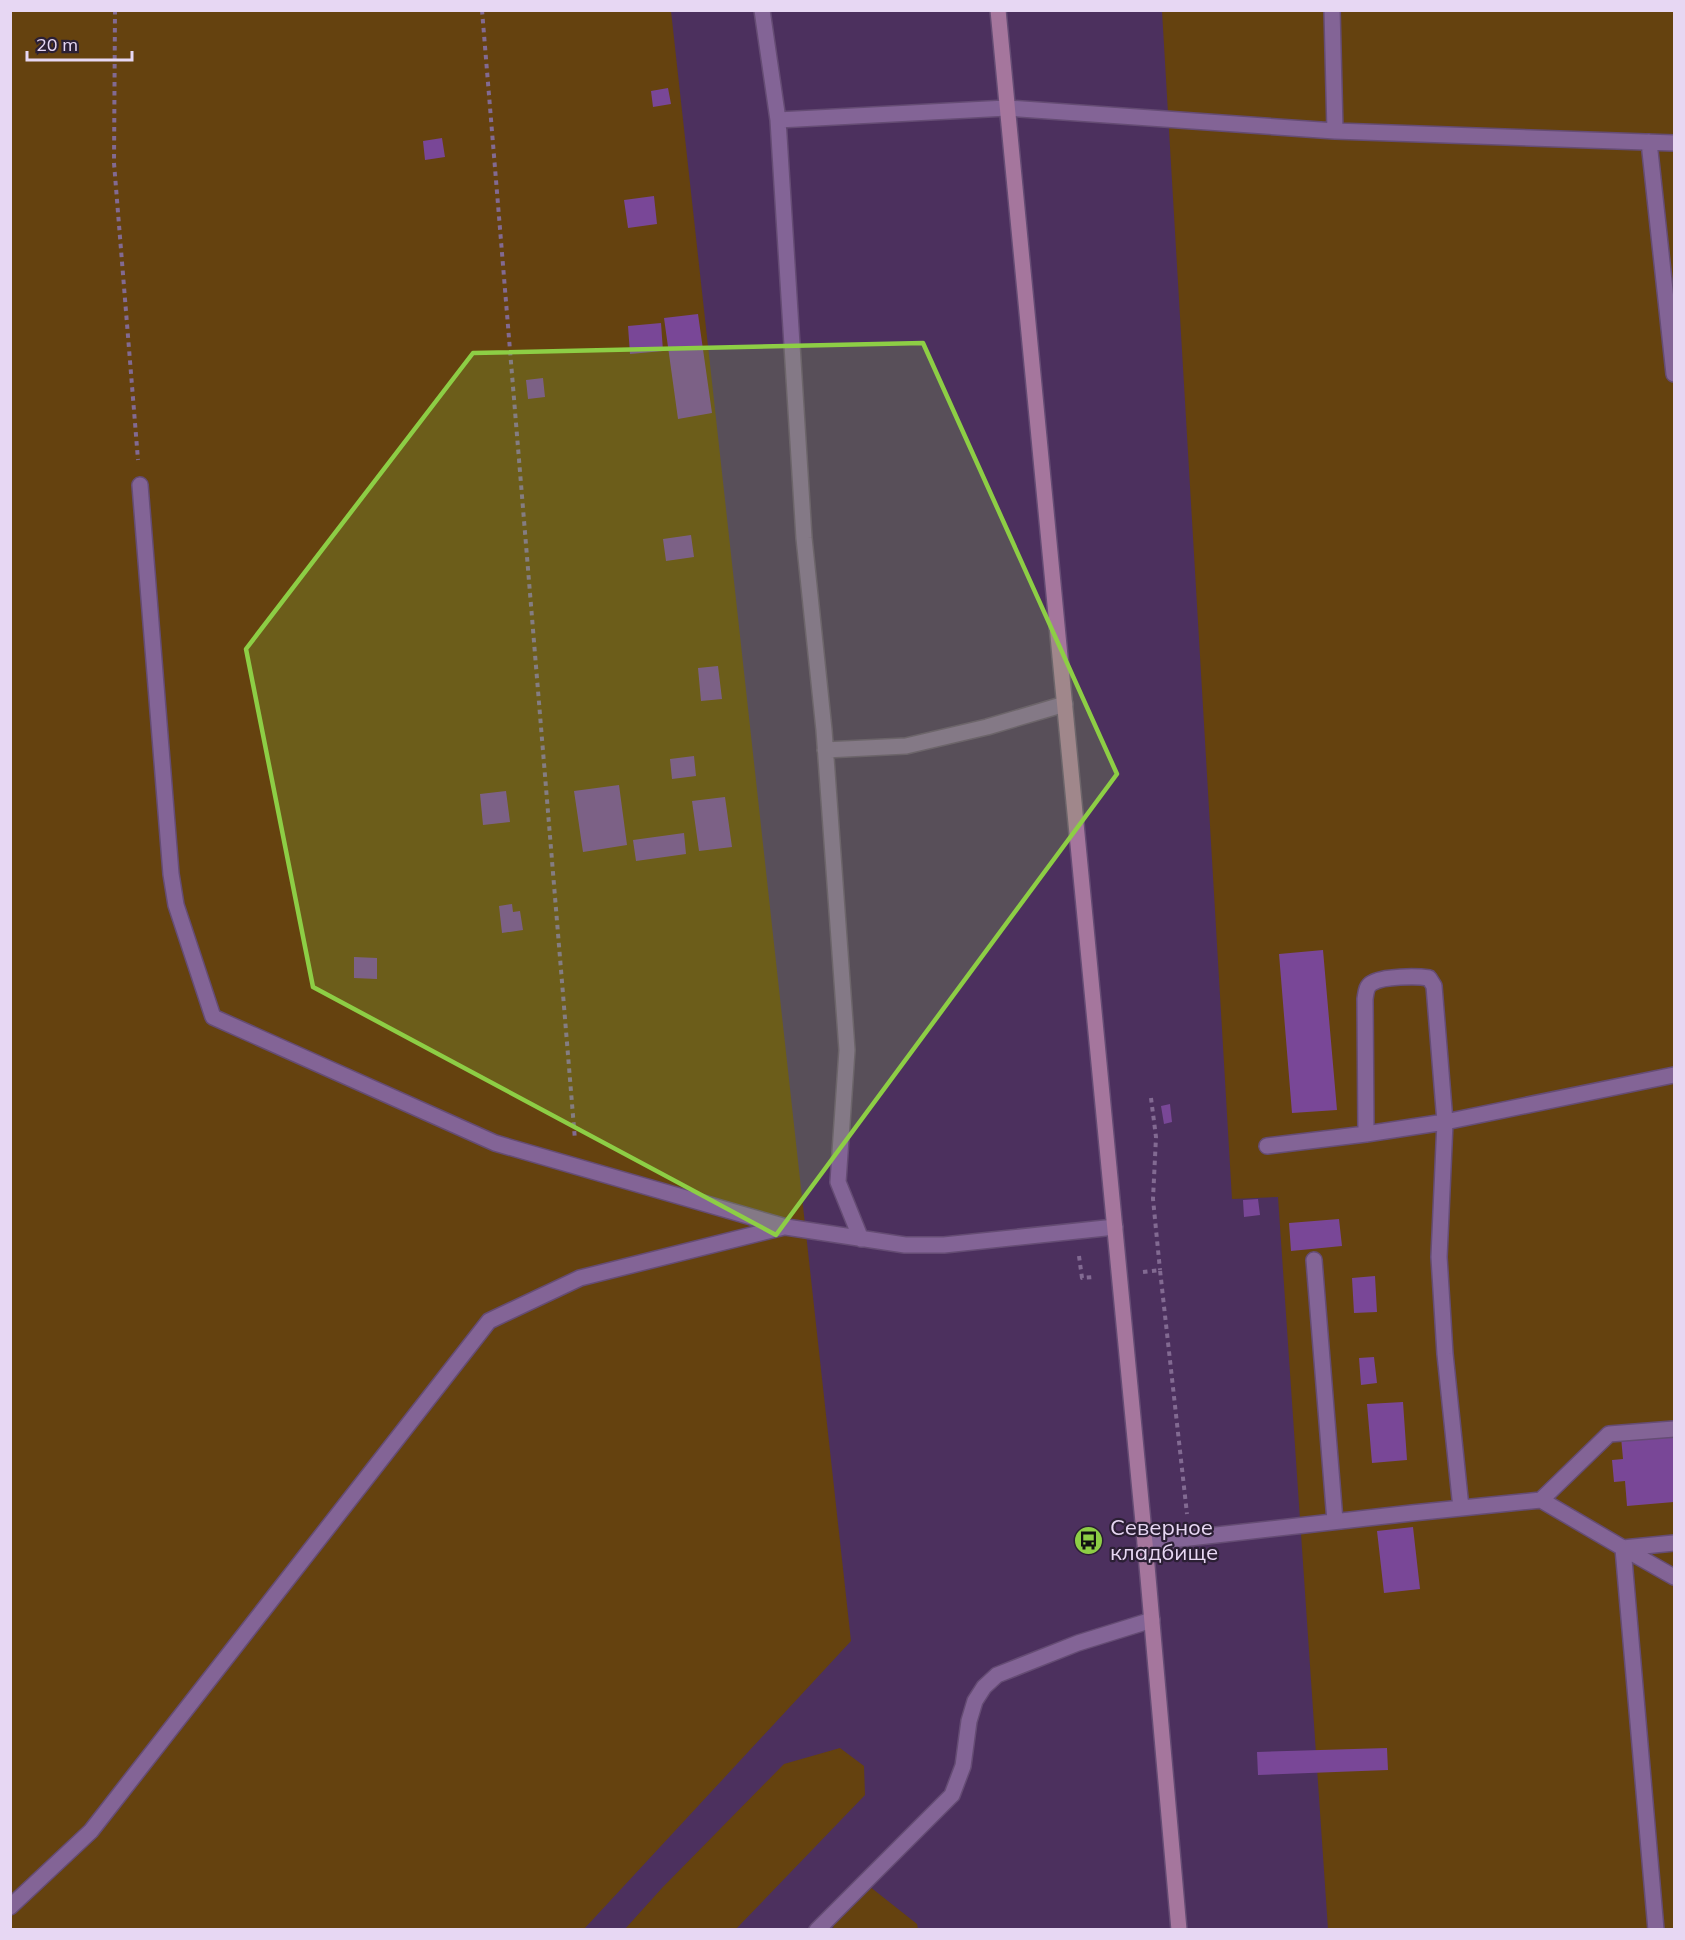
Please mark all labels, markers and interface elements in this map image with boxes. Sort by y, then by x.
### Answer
scale bar [27,24,132,62]
text: 20 m [36,33,78,56]
place label: Северное кладбище [1110,1513,1218,1566]
bus stop icon: Северное кладбище [1073,1524,1105,1556]

